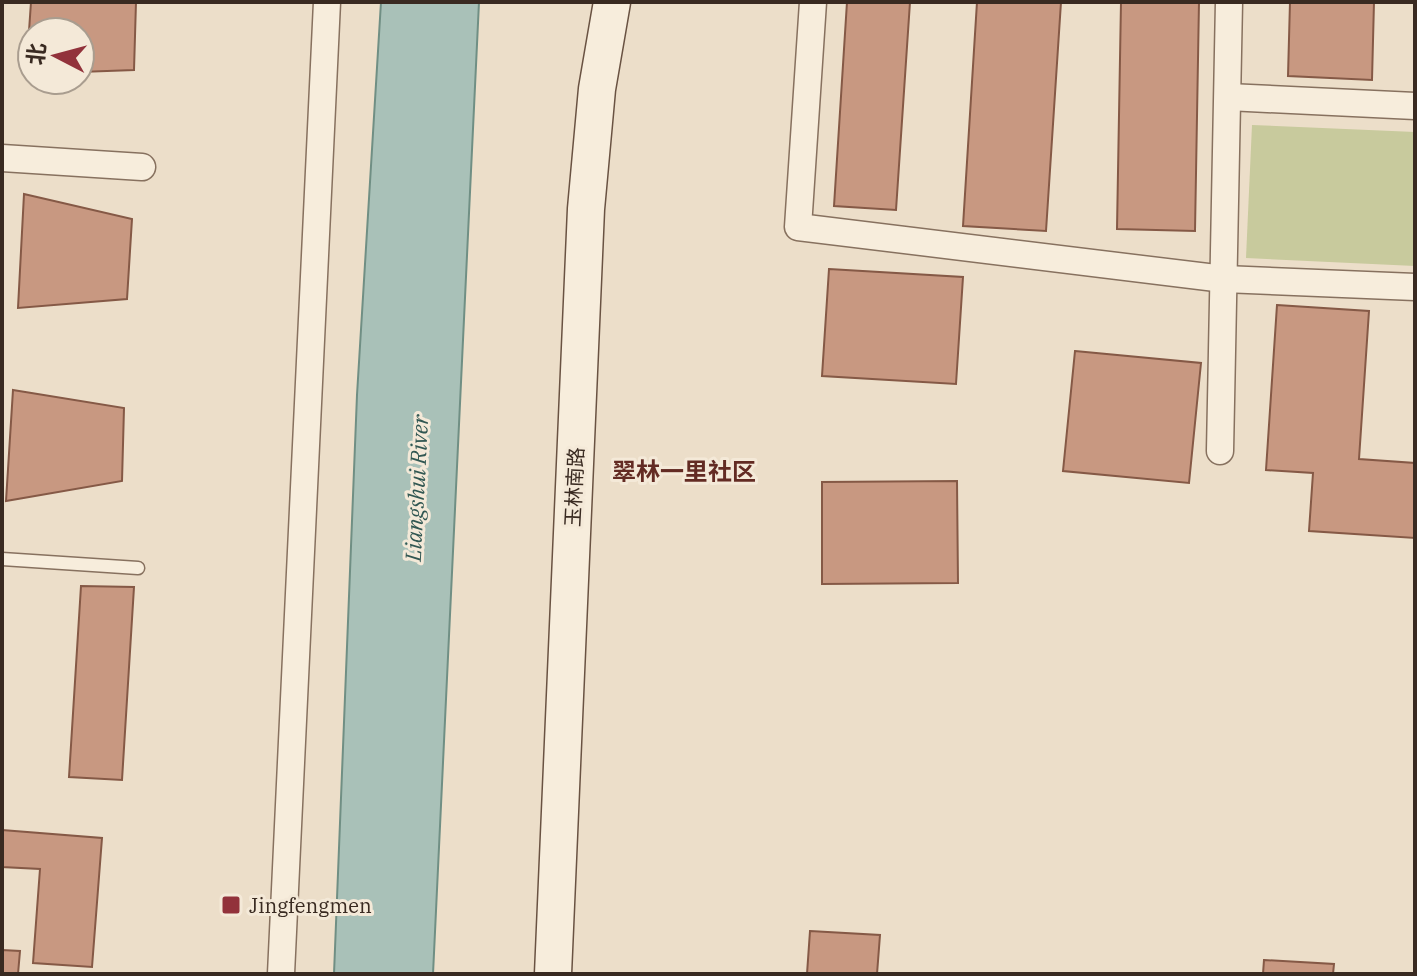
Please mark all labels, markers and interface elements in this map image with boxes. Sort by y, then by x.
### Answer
north arrow [16,16,96,96]
text: 北 [20,41,51,66]
water label: Liangshui River [398,413,434,563]
street label: 玉林南路 [558,446,590,528]
district label: 翠林一里社区 [612,455,756,487]
place label: Jingfengmen [249,892,372,919]
marker: Jingfengmen [220,894,242,916]

